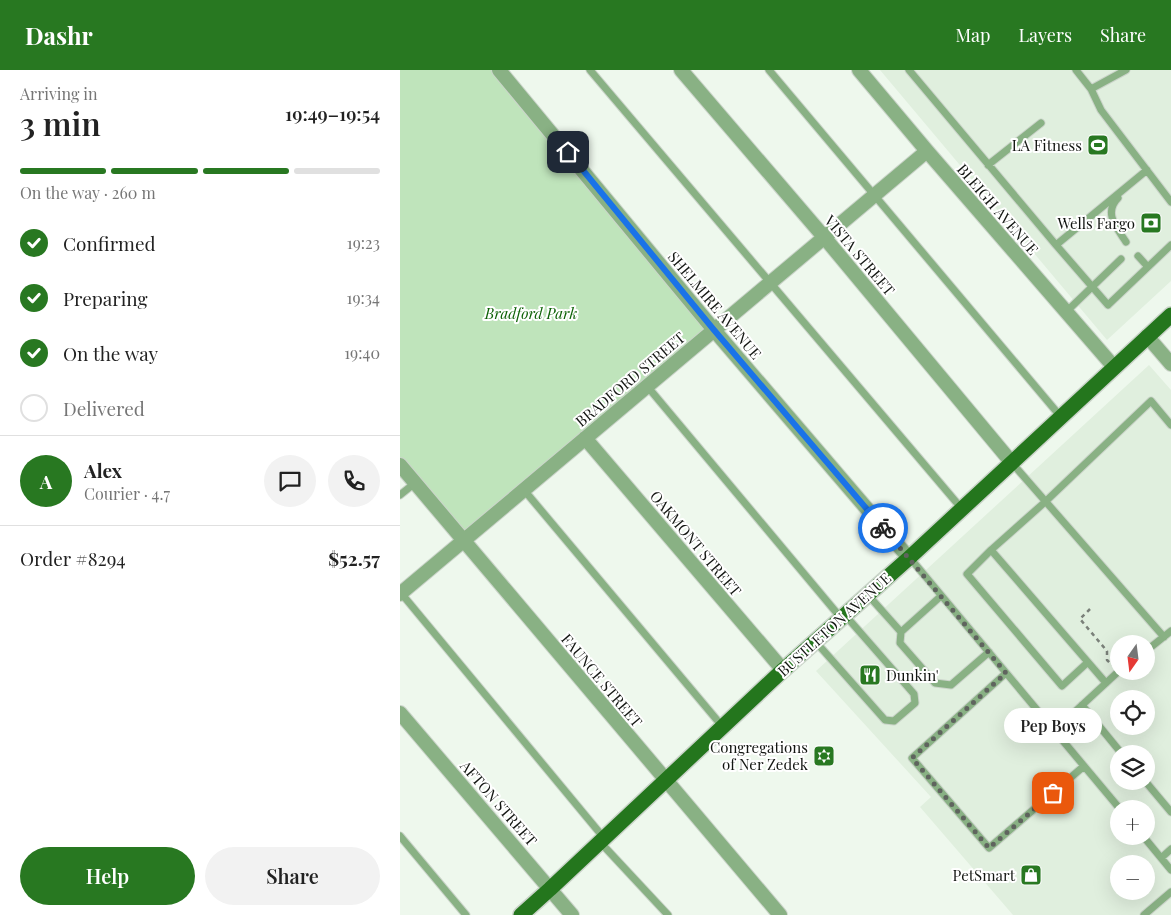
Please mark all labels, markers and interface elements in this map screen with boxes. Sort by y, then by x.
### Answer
text: Dashr [25,19,93,51]
text: Map [955,23,990,47]
text: Layers [1018,23,1072,47]
text: Share [1100,23,1146,47]
text: Arriving in [20,83,98,104]
text: 19:49–19:54 [285,100,380,126]
text: 3 min [20,101,101,144]
pin [547,131,589,173]
sports icon: LA Fitness [1086,133,1110,157]
place label: LA Fitness [1012,135,1082,155]
icon: home [554,138,582,166]
street label: BLEIGH AVENUE [953,159,1043,259]
text: On the way · 260 m [20,182,156,203]
street label: VISTA STREET [820,210,900,299]
bank icon: Wells Fargo [1139,211,1163,235]
place label: Wells Fargo [1056,213,1135,233]
icon: check [20,229,48,257]
text: Confirmed [63,230,156,256]
text: 19:23 [347,232,380,253]
street label: SHELMIRE AVENUE [664,247,766,363]
icon: check [20,284,48,312]
text: Preparing [63,285,148,311]
text: 19:34 [347,287,380,308]
park label: Bradford Park [484,303,577,323]
street label: BRADFORD STREET [571,327,689,431]
icon: check [20,339,48,367]
text: On the way [63,340,158,366]
text: 19:40 [344,342,380,363]
text: Delivered [63,395,145,421]
button: chat [264,455,316,507]
button: phone [328,455,380,507]
text: Alex [84,457,122,483]
text: A [40,468,52,494]
text: Courier · 4.7 [84,483,170,504]
street label: OAKMONT STREET [646,486,746,600]
courier [858,503,908,553]
icon: bike [869,514,897,542]
text: Order #8294 [20,545,126,571]
text: $52.57 [328,545,380,571]
street label: BUSTLETON AVENUE [773,568,895,680]
street label: FAUNCE STREET [557,629,647,731]
north arrow [1110,635,1155,680]
map controls [1110,635,1155,900]
restaurant icon: Dunkin' [858,663,882,687]
place label: Dunkin' [886,665,939,685]
button: locate [1110,690,1155,735]
callout: Pep Boys [1004,708,1102,743]
text: Pep Boys [1020,715,1086,736]
place label: Congregations of Ner Zedek [710,737,809,774]
synagogue icon: Congregations of Ner Zedek [812,744,836,768]
button: layers [1110,745,1155,790]
street label: AFTON STREET [456,755,542,850]
pin [1032,772,1074,814]
icon: bag [1039,779,1067,807]
button: + [1110,800,1155,845]
button: Help [20,847,195,905]
button: Share [205,847,380,905]
button: − [1110,855,1155,900]
shop icon: PetSmart [1019,863,1043,887]
place label: PetSmart [953,865,1016,885]

